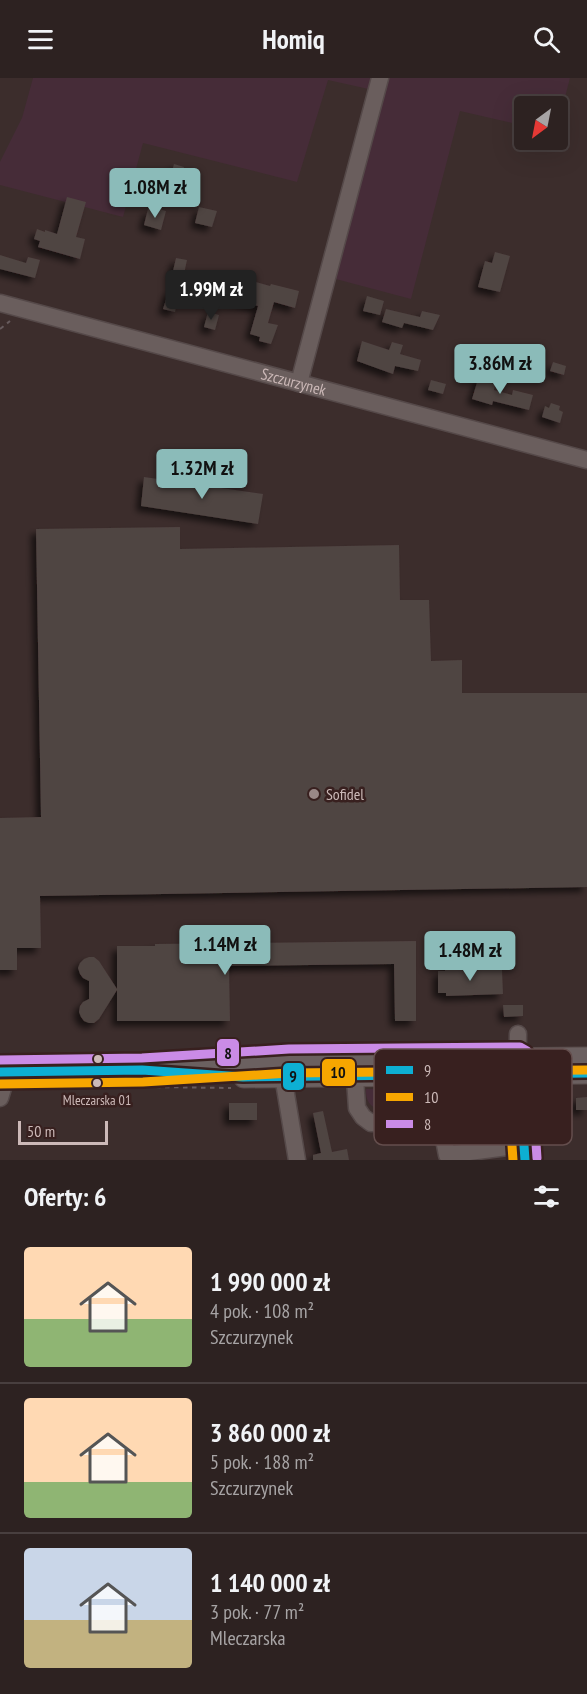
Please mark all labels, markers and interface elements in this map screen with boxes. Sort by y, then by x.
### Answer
text: Homiq [262,22,325,56]
icon: menu [24,23,57,56]
icon: search [530,23,563,56]
north arrow [514,96,568,150]
map controls [514,96,568,150]
pin: 1.08M zł [93,168,217,219]
text: 1.08M zł [123,174,187,200]
pin: 1.99M zł [149,270,273,321]
text: 1.99M zł [179,276,243,302]
pin: 3.86M zł [438,344,562,395]
text: 3.86M zł [468,350,532,376]
street label: Szczurzynek [259,363,329,400]
pin: 1.32M zł [140,449,264,500]
text: 1.32M zł [170,455,234,481]
place label: Sofidel [326,784,364,804]
marker: Sofidel [307,787,321,801]
pin: 1.14M zł [163,925,287,976]
text: 1.14M zł [193,931,257,957]
pin: 1.48M zł [408,931,532,982]
text: 1.48M zł [438,937,502,963]
line badge: 8 [216,1038,240,1067]
text: 8 [224,1043,232,1063]
legend [374,1049,572,1145]
unlabelled marker [92,1053,104,1065]
line badge: 10 [321,1058,356,1087]
text: 9 [424,1060,431,1080]
line badge: 9 [282,1062,305,1091]
text: 10 [330,1062,346,1082]
text: 9 [289,1066,297,1086]
marker: Mleczarska 01 [91,1077,103,1089]
text: 10 [424,1087,438,1107]
place label: Mleczarska 01 [63,1091,131,1109]
text: 8 [424,1114,431,1134]
scale bar [18,1118,108,1146]
text: 50 m [27,1121,55,1141]
text: Oferty: 6 [24,1180,106,1213]
icon: filters [530,1180,563,1213]
text: 1 990 000 zł [210,1265,330,1298]
icon: home [72,1271,144,1343]
text: 4 pok. · 108 m² [210,1298,314,1324]
text: Szczurzynek [210,1324,293,1350]
text: 3 860 000 zł [210,1416,330,1449]
icon: home [72,1422,144,1494]
text: 5 pok. · 188 m² [210,1449,314,1475]
text: Szczurzynek [210,1475,293,1501]
text: 1 140 000 zł [210,1566,330,1599]
icon: home [72,1572,144,1644]
text: 3 pok. · 77 m² [210,1599,304,1625]
text: Mleczarska [210,1625,286,1651]

